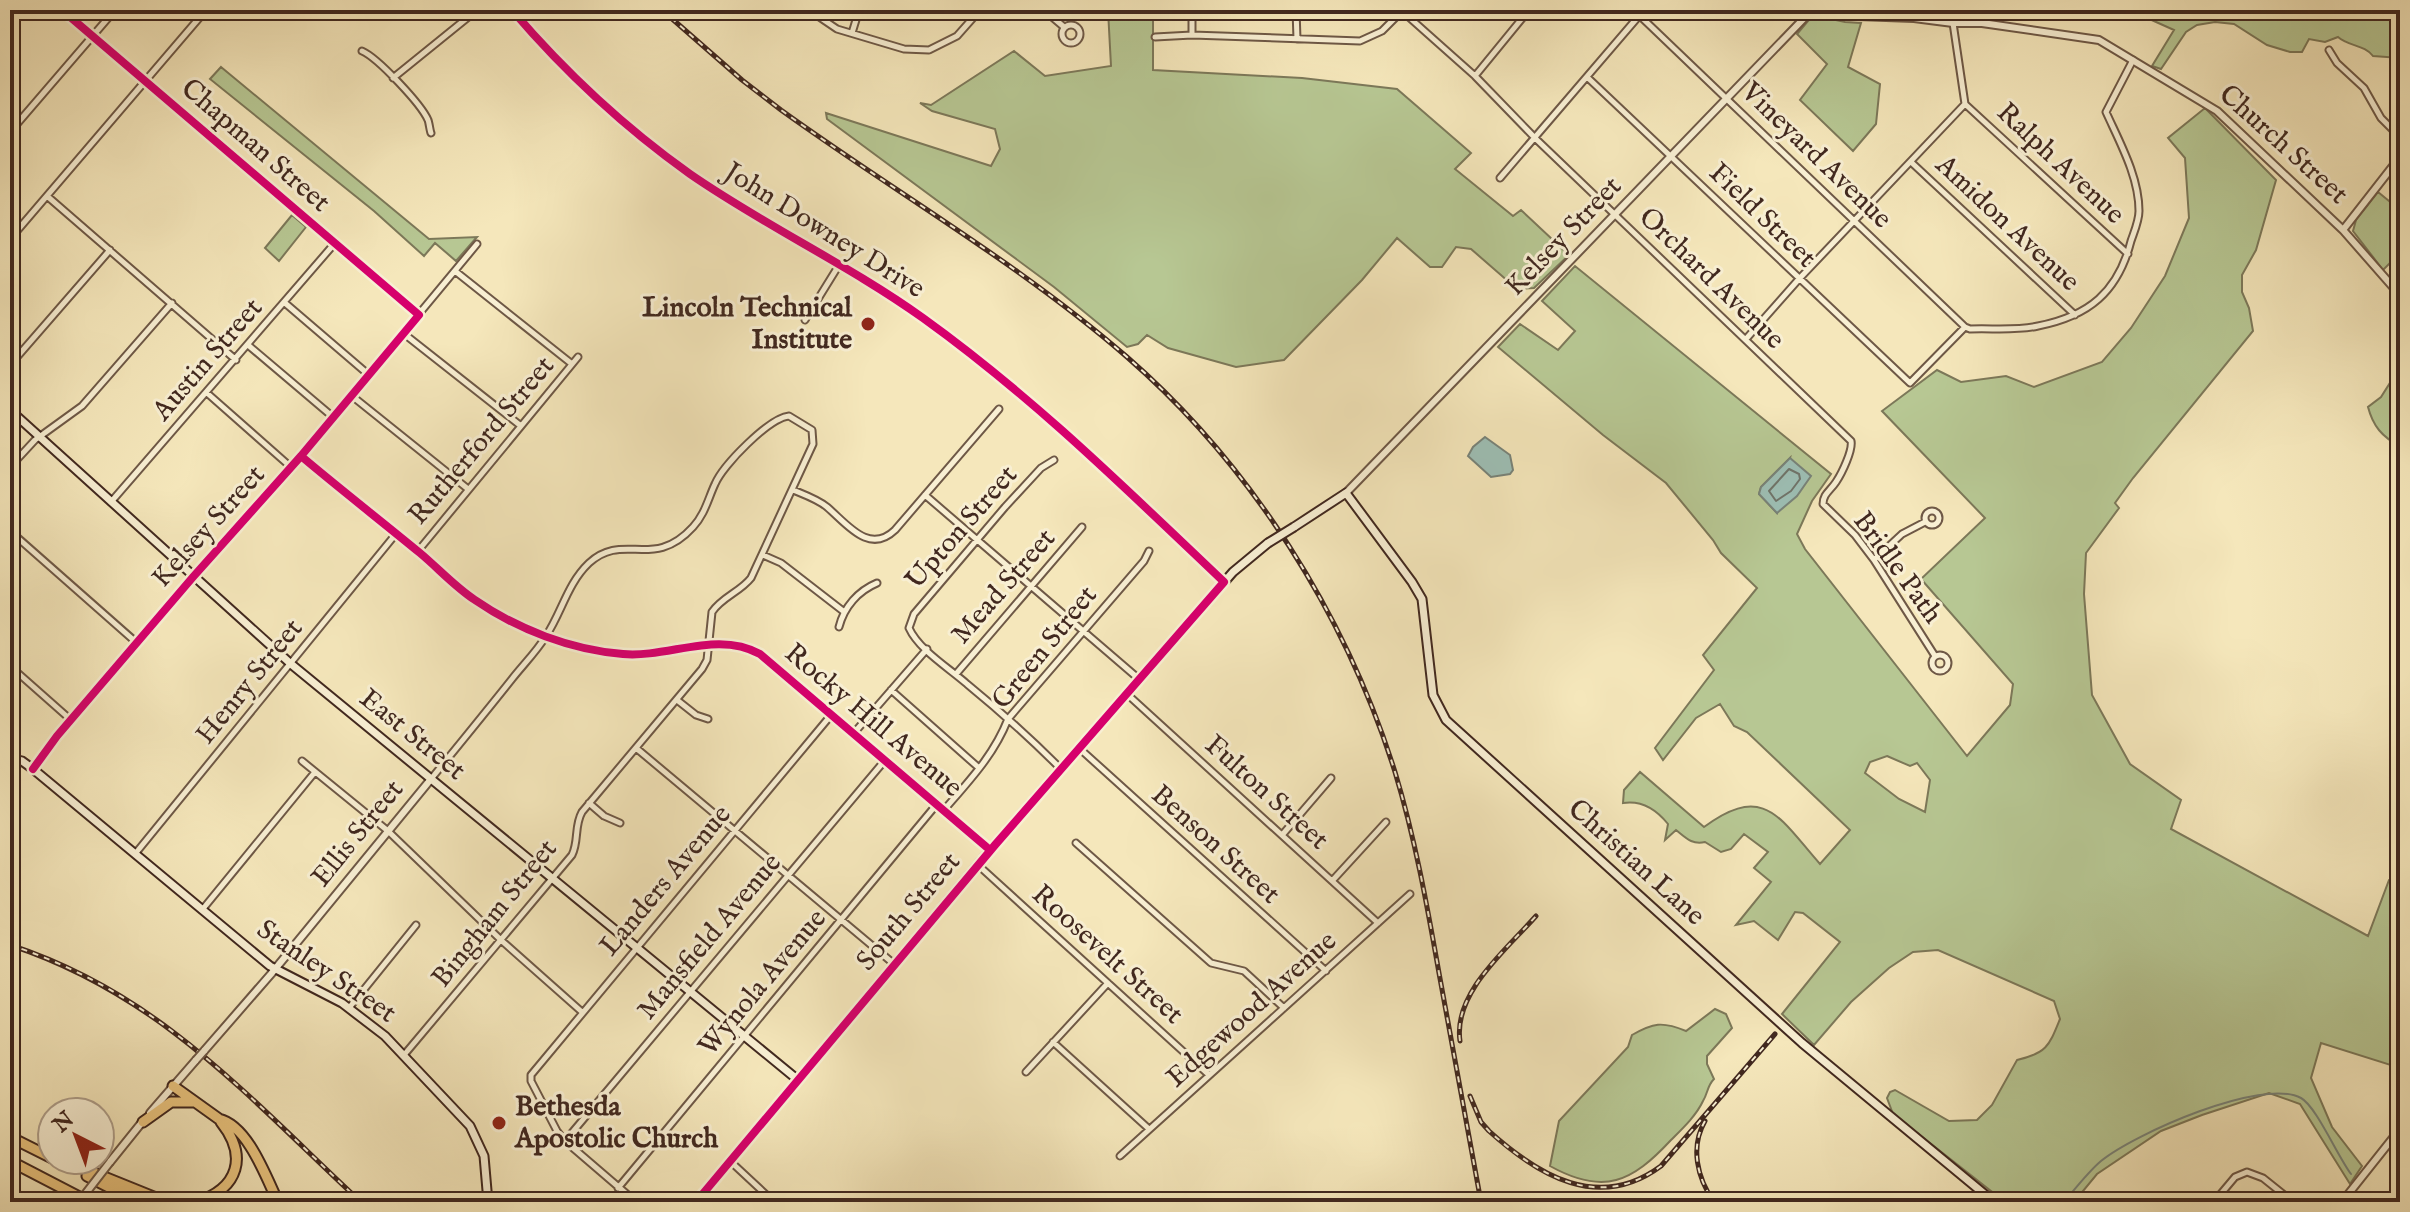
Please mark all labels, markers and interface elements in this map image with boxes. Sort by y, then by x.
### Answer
street label: Chapman Street [173,72,337,221]
street label: Vineyard Avenue [1733,75,1899,237]
street label: Church Street [2211,78,2355,213]
street label: Ralph Avenue [1989,96,2131,232]
street label: Amidon Avenue [1927,148,2086,300]
street label: John Downey Drive [715,154,931,307]
street label: Field Street [1701,156,1823,276]
street label: Kelsey Street [1498,170,1630,304]
street label: Orchard Avenue [1631,201,1791,357]
street label: Austin Street [145,291,271,429]
place label: Lincoln Technical Institute [642,291,853,358]
marker: Lincoln Technical Institute [859,315,877,333]
street label: Rutherford Street [401,349,563,532]
street label: Kelsey Street [145,458,273,596]
street label: Upton Street [898,458,1026,597]
street label: Bridle Path [1845,505,1949,631]
street label: Mead Street [944,522,1064,652]
street label: Green Street [985,579,1106,717]
street label: Henry Street [189,612,311,752]
street label: Rocky Hill Avenue [777,636,969,806]
street label: East Street [352,682,473,789]
street label: Fulton Street [1197,728,1336,858]
street label: Ellis Street [304,773,412,895]
street label: Benson Street [1143,778,1287,912]
street label: Christian Lane [1560,792,1712,934]
street label: Landers Avenue [593,798,739,964]
street label: Bingham Street [425,833,566,995]
street label: South Street [849,845,969,978]
street label: Mansfield Avenue [630,847,790,1027]
street label: Roosevelt Street [1024,878,1190,1033]
street label: Wynola Avenue [691,902,835,1064]
street label: Stanley Street [250,913,403,1032]
street label: Edgewood Avenue [1160,924,1345,1096]
place label: Bethesda Apostolic Church [514,1090,719,1157]
north arrow [36,1096,116,1176]
text: N [47,1106,80,1140]
marker: Bethesda Apostolic Church [490,1114,508,1132]

